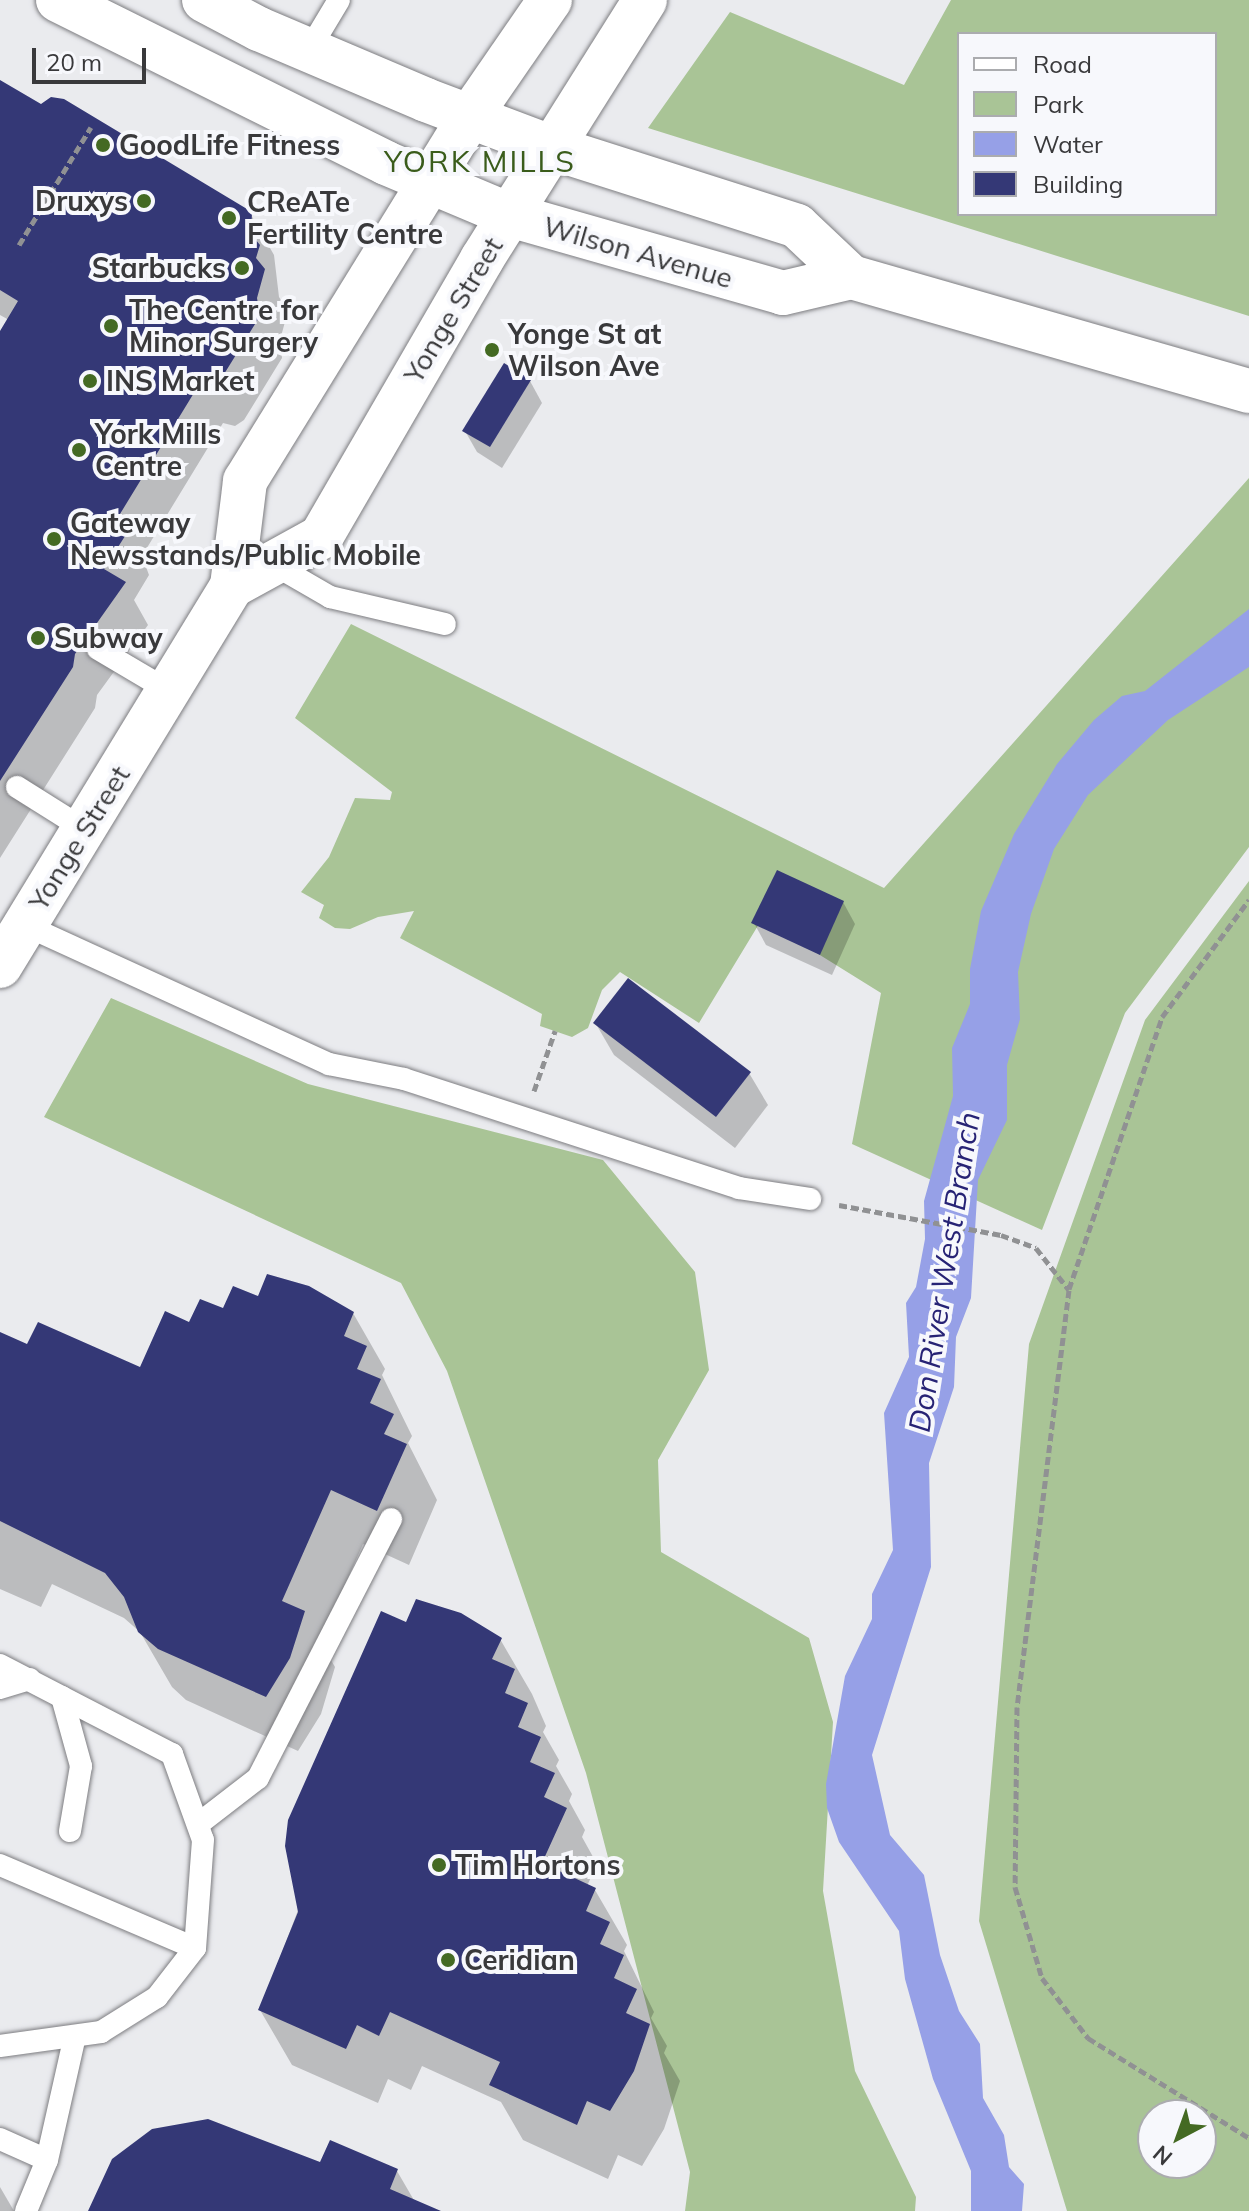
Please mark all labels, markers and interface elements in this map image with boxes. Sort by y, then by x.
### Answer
scale bar [36,32,150,82]
legend [957,32,1217,216]
text: 20 m [46,47,102,77]
text: Road [1033,49,1092,79]
text: Park [1033,89,1084,119]
place label: GoodLife Fitness [119,128,340,162]
text: Water [1033,129,1103,159]
marker: GoodLife Fitness [94,136,112,154]
district label: YORK MILLS [384,143,576,179]
text: Building [1033,169,1123,199]
place label: Druxys [35,184,128,218]
place label: CReATe Fertility Centre [247,185,443,251]
marker: Druxys [135,192,153,210]
marker: CReATe Fertility Centre [218,207,240,229]
street label: Wilson Avenue [539,209,737,295]
street label: Yonge Street [396,231,510,389]
place label: Starbucks [92,251,226,285]
marker: Starbucks [233,259,251,277]
place label: The Centre for Minor Surgery [129,293,319,359]
marker: The Centre for Minor Surgery [100,315,122,337]
place label: Yonge St at Wilson Ave [508,317,661,383]
marker: Yonge St at Wilson Ave [483,341,501,359]
place label: INS Market [106,364,255,398]
marker: INS Market [81,372,99,390]
place label: York Mills Centre [95,417,221,483]
marker: York Mills Centre [70,441,88,459]
place label: Gateway Newsstands/Public Mobile [70,506,421,572]
marker: Gateway Newsstands/Public Mobile [45,530,63,548]
place label: Subway [54,621,163,655]
marker: Subway [29,629,47,647]
street label: Yonge Street [21,760,137,916]
water label: Don River West Branch [901,1109,987,1435]
place label: Tim Hortons [455,1848,620,1882]
marker: Tim Hortons [430,1856,448,1874]
place label: Ceridian [464,1943,575,1977]
marker: Ceridian [439,1951,457,1969]
north arrow [1137,2099,1217,2179]
text: N [1147,2140,1178,2172]

